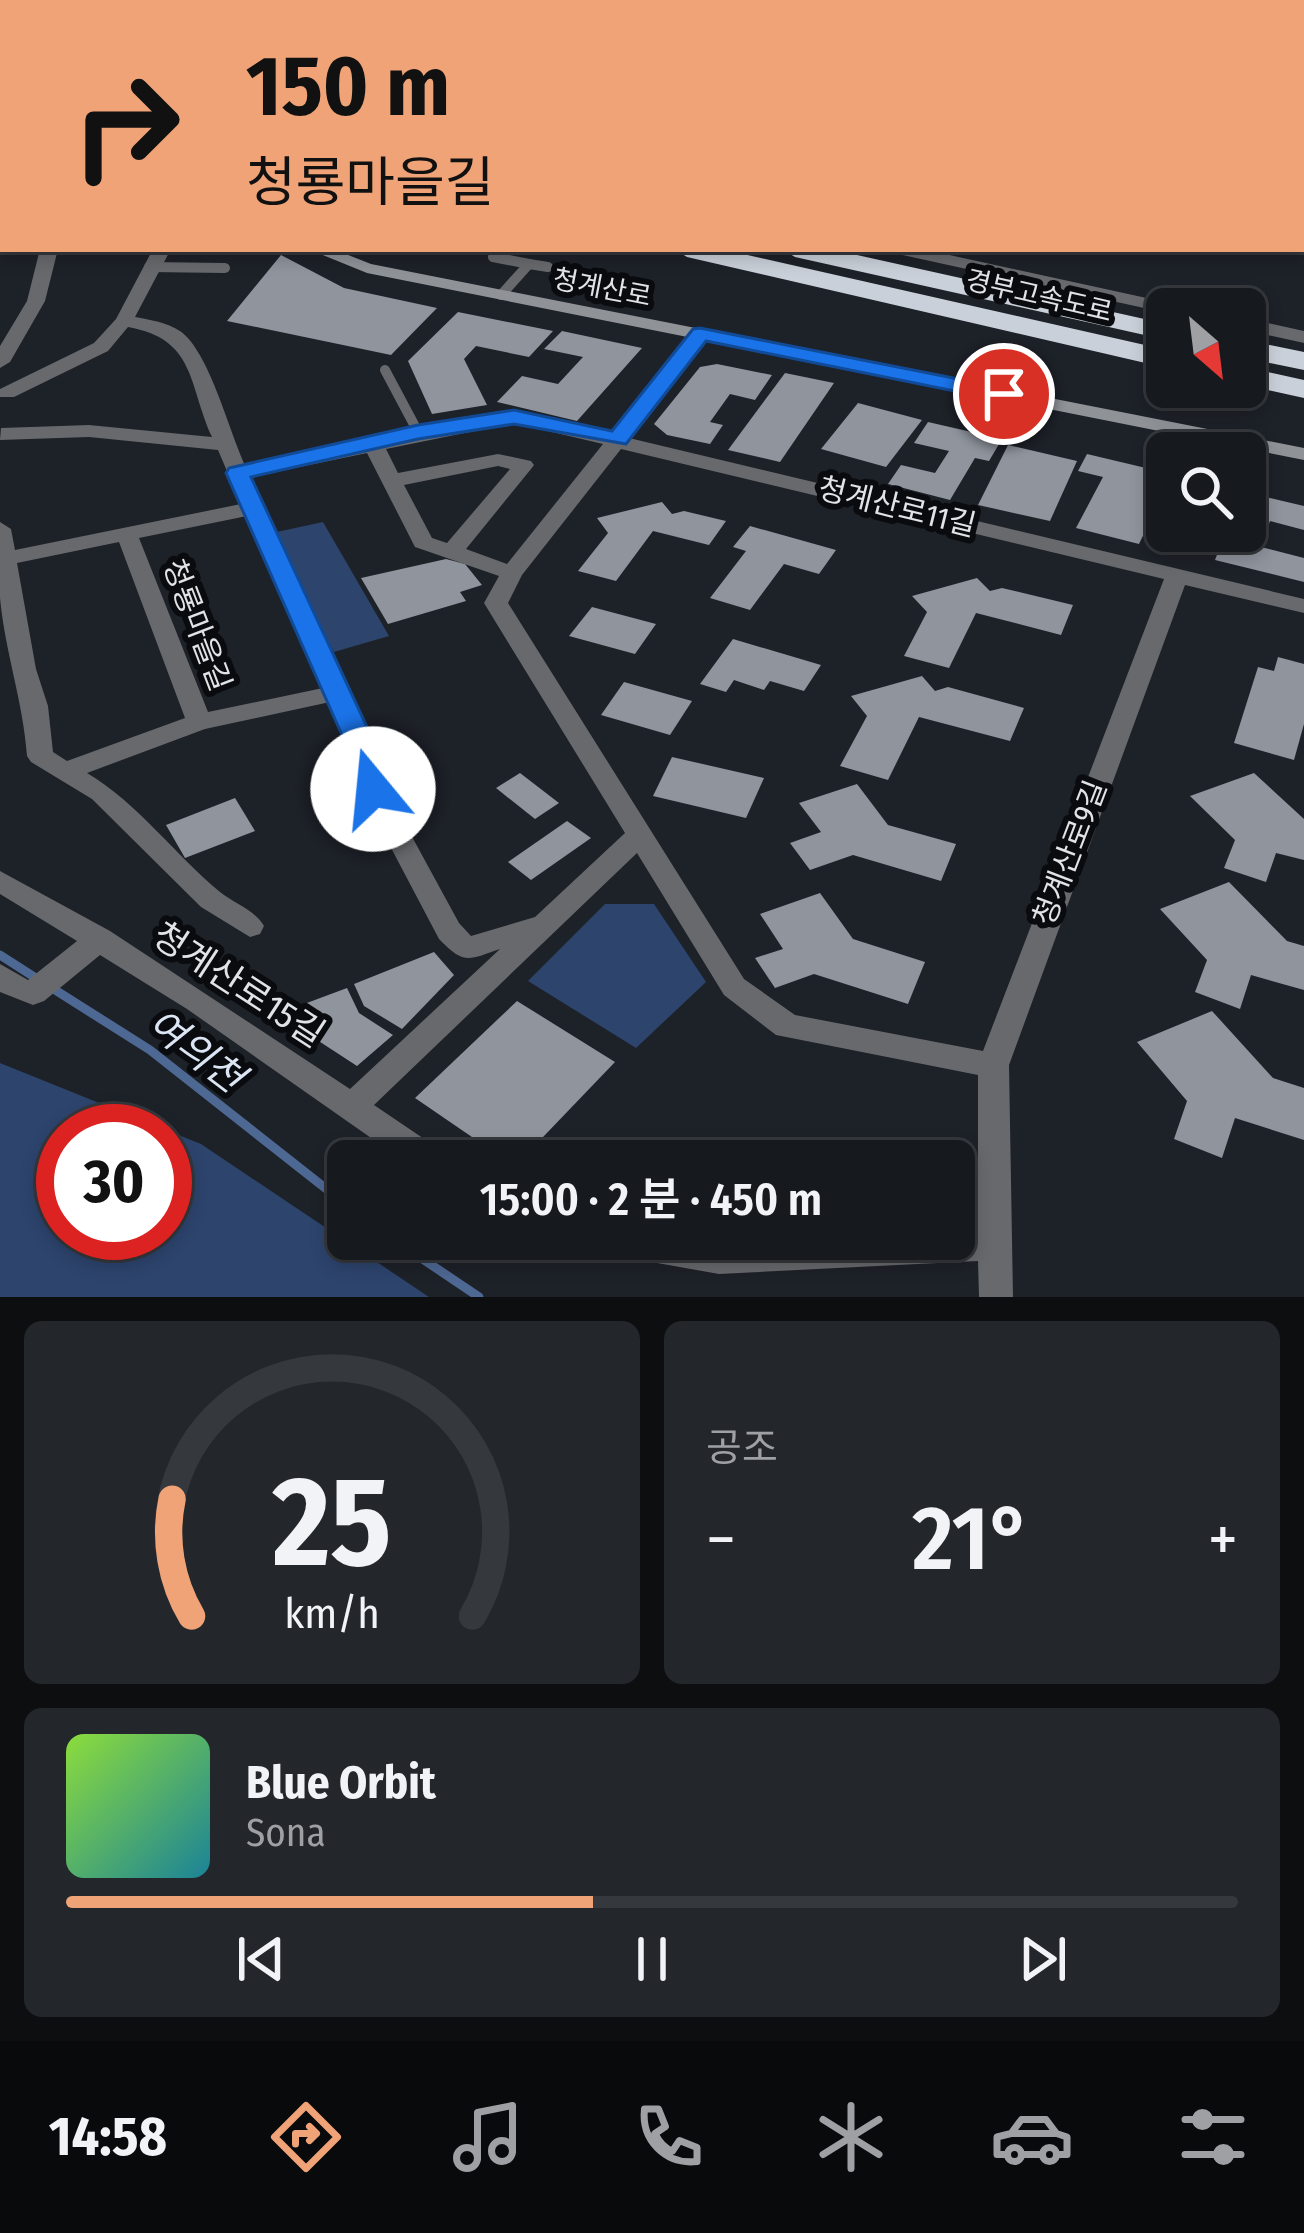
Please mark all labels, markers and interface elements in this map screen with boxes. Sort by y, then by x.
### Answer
text: 150 m [246,36,450,137]
icon: right [48,48,204,204]
text: 청룡마을길 [246,151,494,215]
street label: 청계산로 [550,263,654,313]
street label: 경부고속도로 [963,264,1115,328]
north arrow [1146,288,1266,408]
map controls [1146,288,1266,552]
pin [953,343,1055,445]
icon: arrive [971,361,1037,427]
button: search [1146,432,1266,552]
street label: 청계산로11길 [815,470,979,544]
street label: 청룡마을길 [155,554,239,696]
position arrow [310,726,436,852]
street label: 청계산로9길 [1026,775,1114,931]
street label: 청계산로15길 [144,913,333,1057]
water label: 여의천 [139,1000,256,1104]
speed limit sign: 30 [36,1104,192,1260]
text: 15:00 · 2 분 · 450 m [480,1173,822,1227]
text: 공조 [706,1425,778,1471]
text: 25 [271,1448,392,1598]
text: 21° [912,1485,1031,1593]
text: − [706,1500,736,1579]
text: + [1208,1500,1238,1579]
text: km/h [284,1587,380,1638]
text: Blue Orbit [246,1756,436,1810]
text: Sona [246,1810,326,1856]
icon: previous [228,1926,294,1992]
icon: pause [619,1926,685,1992]
icon: next [1010,1926,1076,1992]
icon: directions [264,2095,348,2179]
icon: music [446,2095,530,2179]
icon: phone [627,2095,711,2179]
icon: climate [809,2095,893,2179]
icon: car [990,2095,1074,2179]
icon: filters [1171,2095,1255,2179]
text: 14:58 [49,2105,167,2169]

